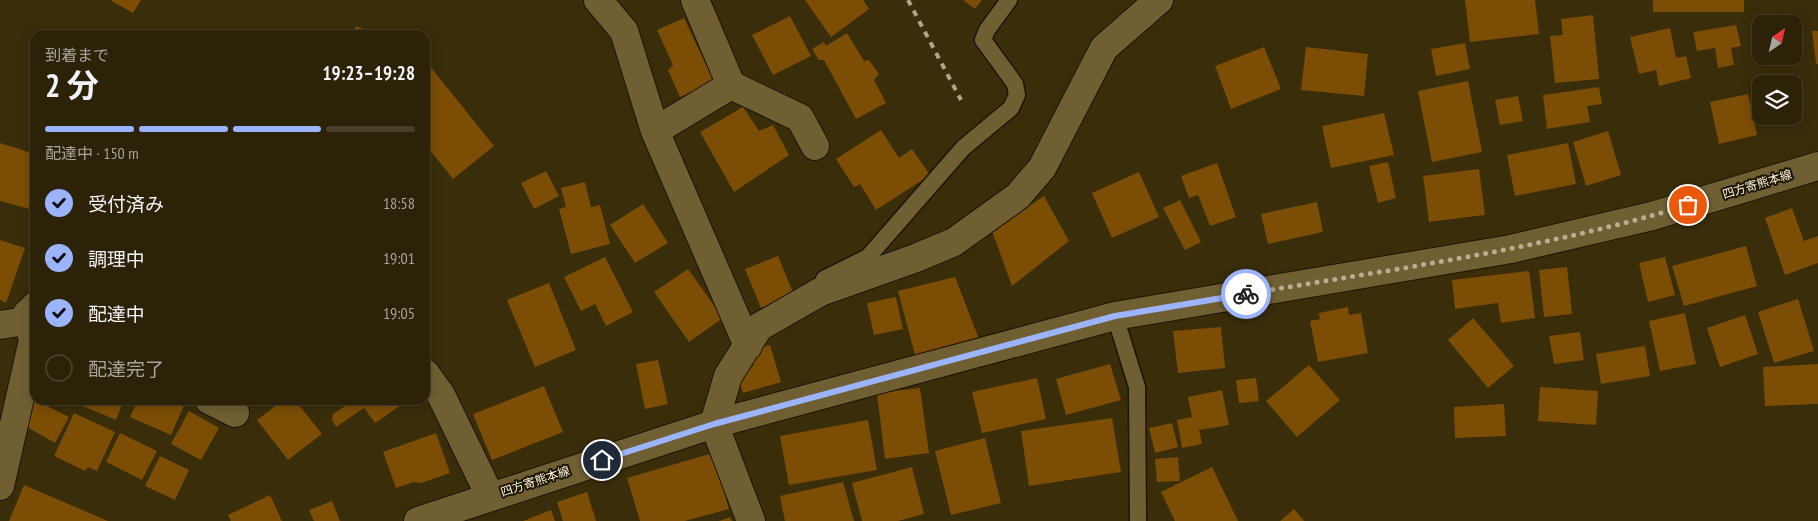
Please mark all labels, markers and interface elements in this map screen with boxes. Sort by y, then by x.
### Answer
north arrow [1752,15,1802,65]
map controls [1752,15,1802,125]
text: 到着まで [45,45,109,65]
text: 19:23–19:28 [322,61,415,85]
text: 2 分 [45,64,99,106]
button: layers [1752,75,1802,125]
text: 配達中 · 150 m [45,143,139,163]
street label: 四方寄熊本線 [1720,166,1794,202]
pin [1667,184,1709,226]
icon: check [45,189,73,217]
icon: bag [1674,191,1702,219]
text: 受付済み [88,192,164,216]
text: 18:58 [383,193,415,213]
icon: check [45,244,73,272]
text: 調理中 [88,247,145,271]
text: 19:01 [383,248,415,268]
courier [1221,269,1271,319]
icon: bike [1232,280,1260,308]
icon: check [45,299,73,327]
text: 配達中 [88,302,145,326]
text: 19:05 [383,303,415,323]
text: 配達完了 [88,357,164,381]
pin [581,439,623,481]
icon: home [588,446,616,474]
street label: 四方寄熊本線 [498,463,572,499]

